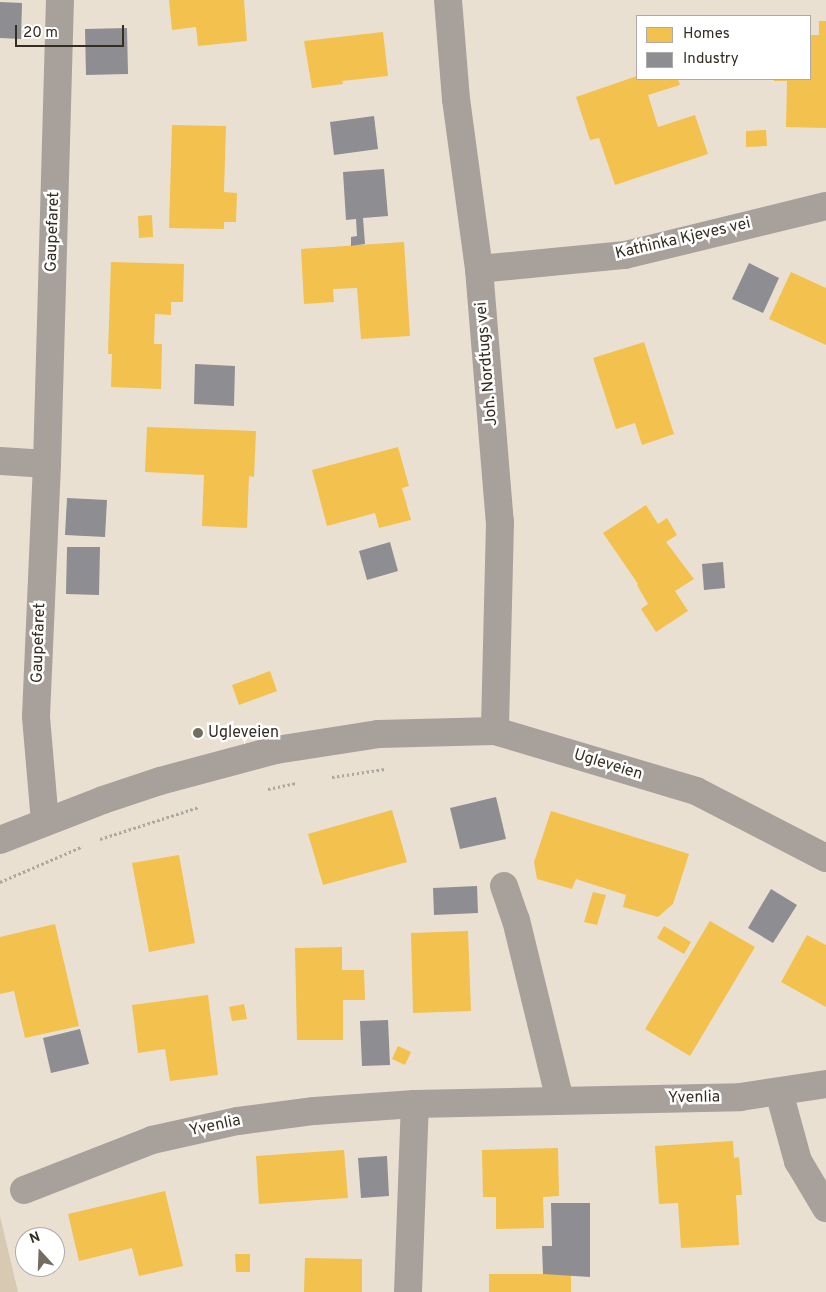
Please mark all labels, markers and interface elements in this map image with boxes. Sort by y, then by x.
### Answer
scale bar [18,15,126,47]
legend [636,15,811,80]
text: 20 m [23,24,58,43]
text: Homes [683,25,730,44]
text: Industry [683,50,739,69]
street label: Gaupefaret [42,192,64,272]
street label: Kathinka Kjeves vei [614,214,752,264]
street label: Joh. Nordtugs vei [472,301,502,427]
street label: Gaupefaret [28,603,50,683]
place label: Ugleveien [208,723,279,743]
marker: Ugleveien [192,727,204,739]
street label: Ugleveien [571,745,645,785]
street label: Yvenlia [668,1088,720,1108]
street label: Yvenlia [187,1111,243,1141]
north arrow [15,1227,65,1277]
text: N [27,1229,43,1248]

